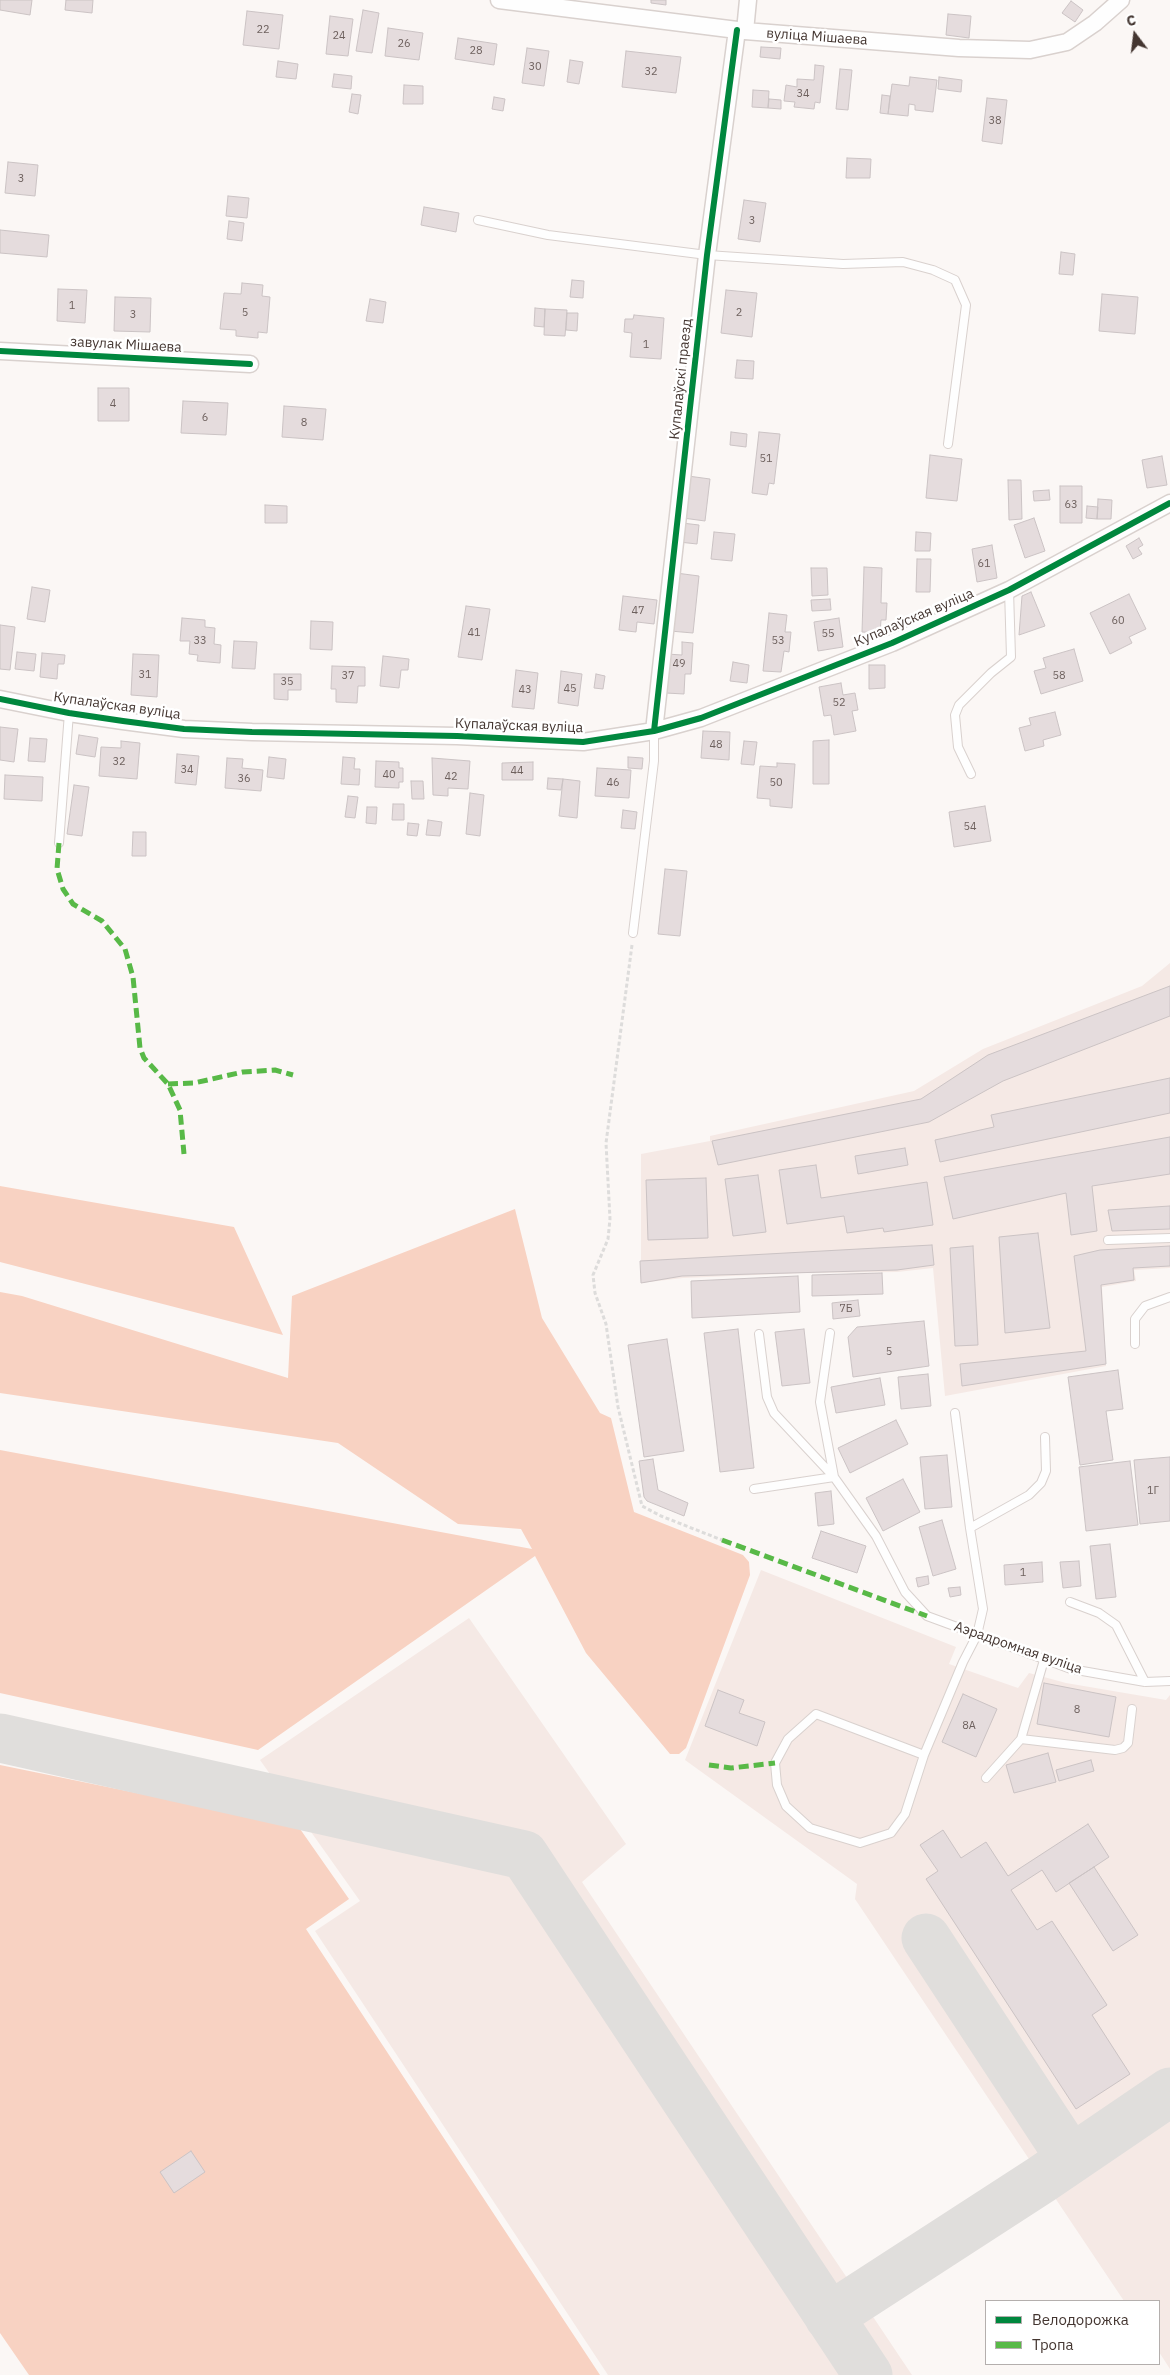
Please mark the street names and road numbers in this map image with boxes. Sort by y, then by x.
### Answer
street label: вуліца Мішаева [766,25,868,49]
street label: Купалаўскі праезд [666,318,696,440]
street label: завулак Мішаева [70,334,182,356]
street label: Купалаўская вуліца [852,585,976,651]
street label: Купалаўская вуліца [52,689,182,723]
street label: Купалаўская вуліца [455,715,583,737]
street label: Аэрадромная вуліца [952,1618,1084,1678]

